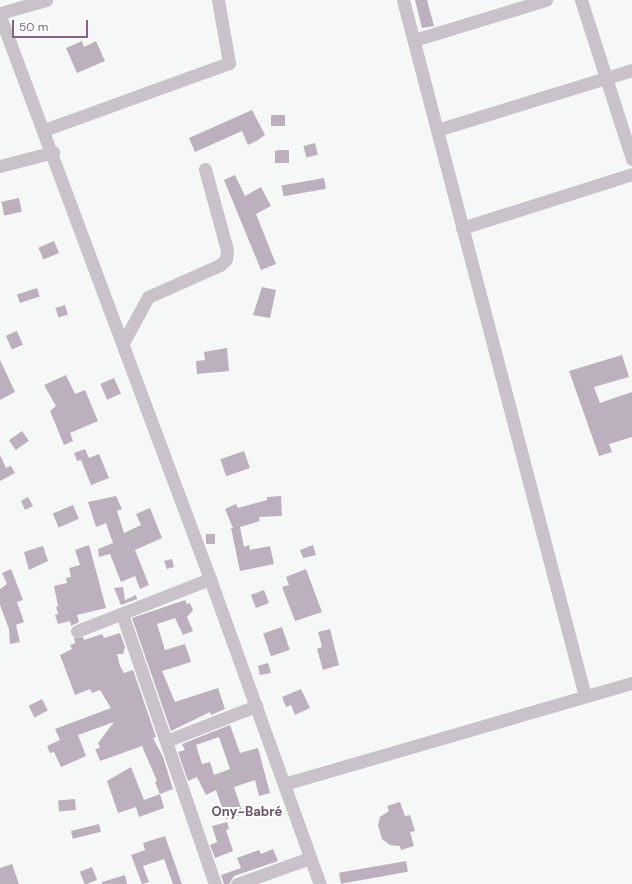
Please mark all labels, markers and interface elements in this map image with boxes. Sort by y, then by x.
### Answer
scale bar [14,12,90,38]
text: 50 m [19,19,48,35]
district label: Ony-Babré [212,804,282,820]

